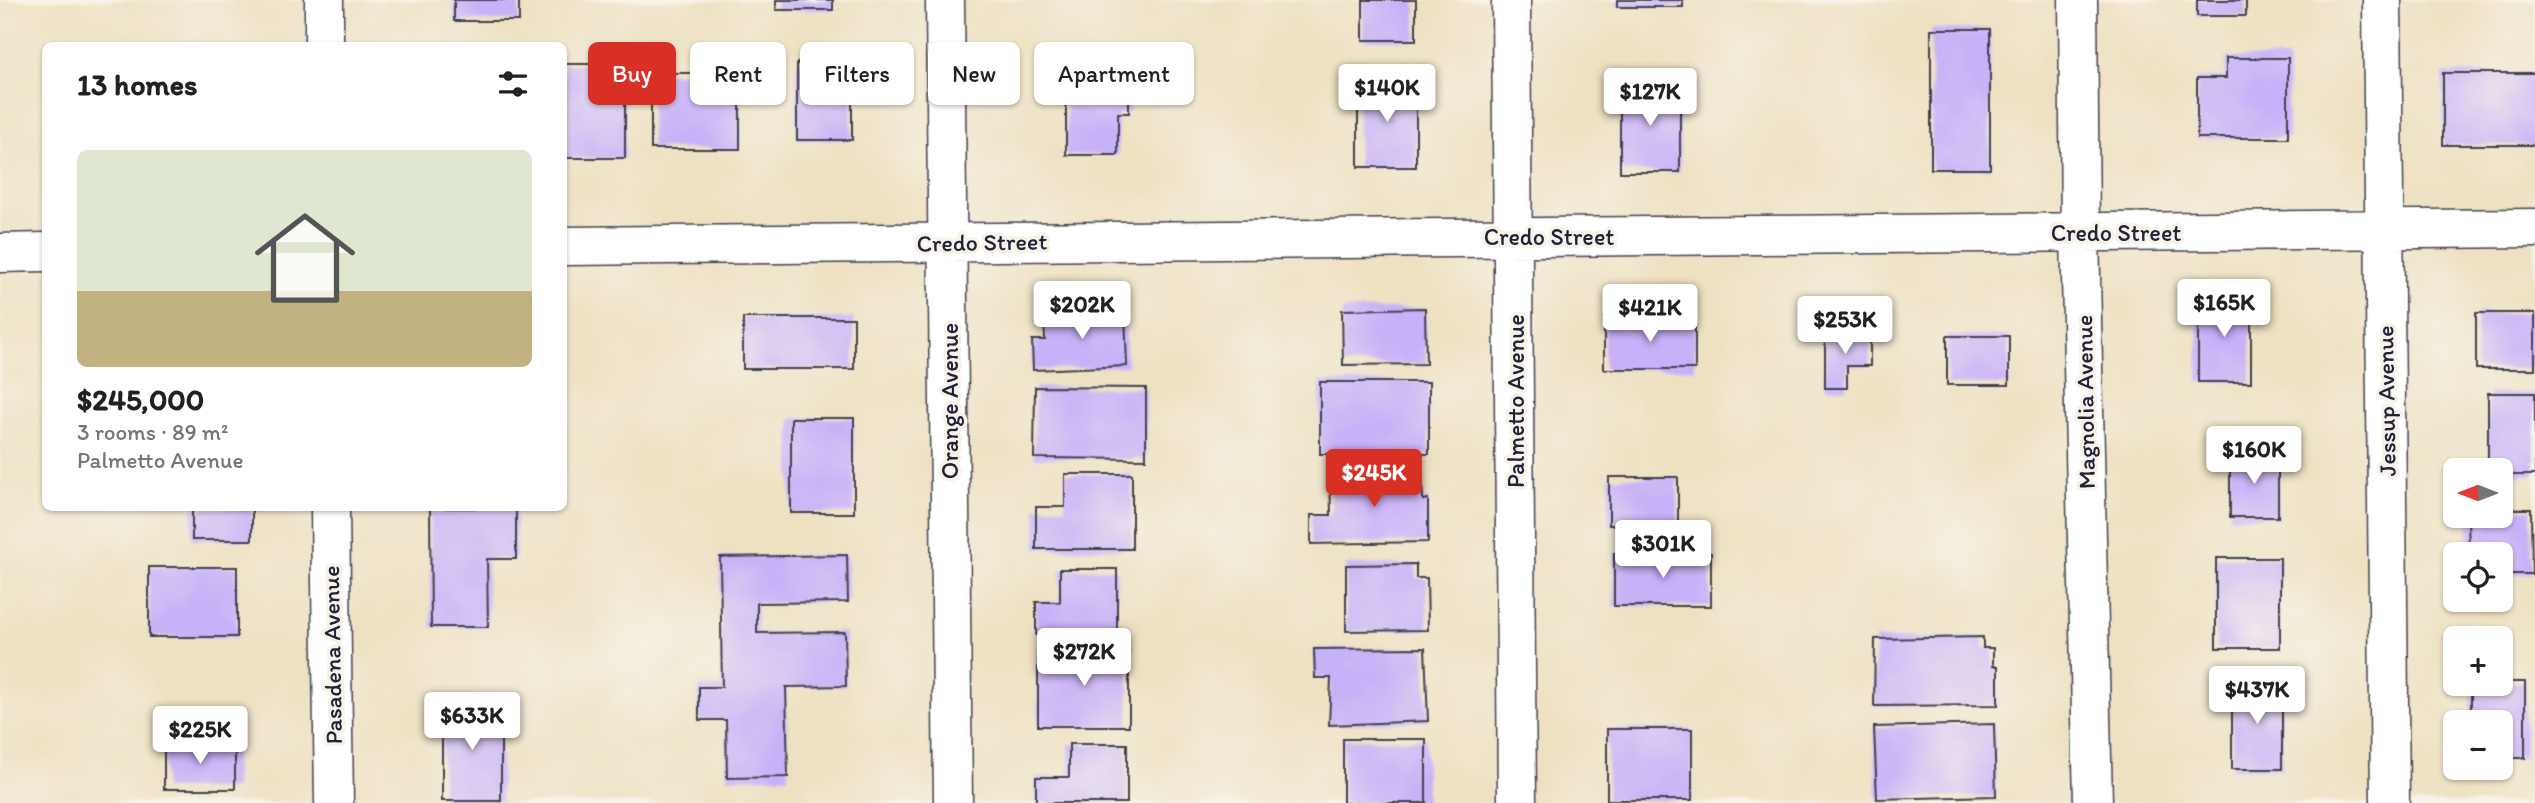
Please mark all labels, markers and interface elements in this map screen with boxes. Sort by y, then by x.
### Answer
chip: Buy [588,42,676,105]
chip: Rent [690,42,786,105]
chip: Filters [800,42,914,105]
chip: New [928,42,1020,105]
chip: Apartment [1034,42,1194,105]
pin: $140K [1338,64,1436,124]
icon: filters [494,65,532,103]
text: 13 homes [77,66,197,103]
pin: $127K [1601,68,1699,128]
text: $140K [1354,73,1420,101]
text: $127K [1620,77,1680,105]
icon: home [242,195,368,321]
street label: Credo Street [2051,218,2181,247]
street label: Credo Street [1484,222,1614,251]
street label: Credo Street [916,226,1048,258]
pin: $165K [2175,280,2273,339]
pin: $202K [1033,282,1131,341]
pin: $421K [1601,284,1699,344]
text: $165K [2193,288,2255,316]
text: $202K [1050,290,1114,318]
text: $421K [1619,293,1681,321]
pin: $253K [1796,296,1894,356]
text: $253K [1813,305,1877,333]
street label: Palmetto Avenue [1501,314,1530,488]
street label: Magnolia Avenue [2069,314,2101,490]
street label: Orange Avenue [935,323,964,479]
street label: Jessup Avenue [2370,325,2402,477]
text: $245,000 [77,381,204,418]
text: 3 rooms · 89 m² [77,418,228,446]
pin: $160K [2205,426,2303,486]
text: $160K [2222,435,2286,463]
text: Palmetto Avenue [77,446,244,474]
pin: $245K [1325,449,1423,509]
text: $245K [1342,458,1406,486]
north arrow [2443,458,2513,528]
map controls [2443,458,2513,780]
pin: $301K [1614,520,1712,580]
text: $301K [1631,529,1695,557]
button: locate [2443,542,2513,612]
street label: Pasadena Avenue [316,565,348,745]
button: + [2443,626,2513,696]
pin: $272K [1035,628,1133,688]
text: $272K [1053,637,1115,665]
pin: $437K [2208,666,2306,726]
text: $437K [2225,675,2289,703]
pin: $633K [423,692,521,752]
text: $633K [440,701,504,729]
pin: $225K [151,706,249,766]
button: − [2443,710,2513,780]
text: $225K [169,715,231,743]

